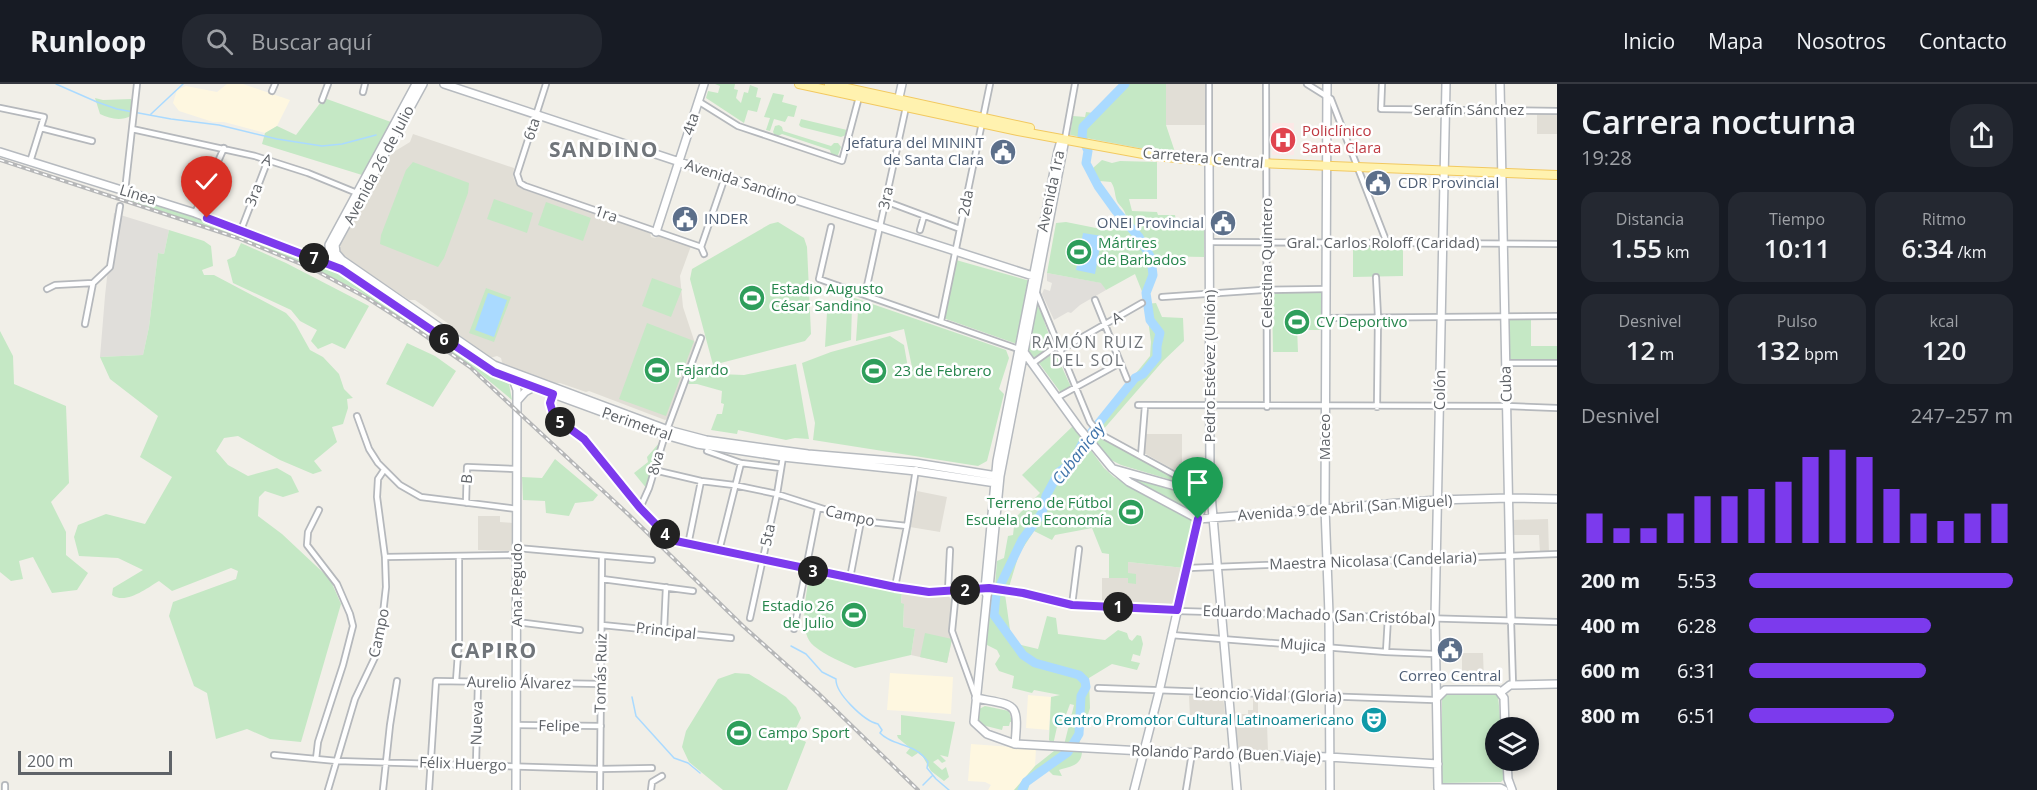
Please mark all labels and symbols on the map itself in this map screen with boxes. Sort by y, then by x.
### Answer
street label: Serafín Sánchez [1414,99,1524,119]
street label: Avenida 26 de Julio [338,101,418,228]
street label: 4ta [677,110,703,137]
street label: 6ta [518,115,544,142]
place label: Policlínico Santa Clara [1302,120,1381,157]
hospital icon: Policlínico Santa Clara [1268,125,1298,155]
place label: Jefatura del MININT de Santa Clara [845,132,985,169]
district label: SANDINO [549,135,659,163]
public building icon: Jefatura del MININT de Santa Clara [988,137,1018,167]
street label: Carretera Central [1142,142,1264,172]
street label: A [260,148,275,170]
street label: Avenida 1ra [1032,148,1068,233]
street label: Avenida Sandino [683,153,800,209]
pin [181,156,232,218]
public building icon: CDR Provincial [1363,168,1393,198]
place label: CDR Provincial [1398,172,1499,192]
street label: Línea [117,179,159,209]
street label: 3ra [240,180,267,209]
street label: 3ra [873,184,897,211]
street label: 2da [953,188,977,218]
street label: Celestina Quintero [1256,198,1276,328]
street label: 1ra [592,200,620,226]
public building icon: INDER [670,204,700,234]
place label: INDER [704,208,749,228]
public building icon: ONEI Provincial [1208,208,1238,238]
place label: ONEI Provincial [1097,212,1204,232]
place label: Mártires de Barbados [1098,232,1187,269]
street label: Gral. Carlos Roloff (Caridad) [1286,232,1480,252]
sports icon: Mártires de Barbados [1064,237,1094,267]
pin: 7 [299,243,329,273]
place label: Estadio Augusto César Sandino [771,278,884,315]
sports icon: Estadio Augusto César Sandino [737,283,767,313]
street label: Pedro Estévez (Unión) [1199,290,1219,442]
street label: A [1108,306,1126,328]
sports icon: CV Deportivo [1282,307,1312,337]
place label: CV Deportivo [1316,311,1408,331]
pin: 6 [429,324,459,354]
district label: RAMÓN RUIZ DEL SOL [1031,331,1145,371]
sports icon: Fajardo [642,355,672,385]
sports icon: 23 de Febrero [859,356,889,386]
place label: Fajardo [676,359,729,379]
place label: 23 de Febrero [894,360,992,380]
street label: Cuba [1494,366,1516,402]
street label: Colón [1429,370,1449,410]
street label: Perimetral [599,402,675,444]
pin: 5 [545,407,575,437]
street label: Maceo [1314,414,1334,460]
water label: Cubanicay [1047,416,1110,489]
street label: 8va [642,448,668,477]
pin [1172,457,1223,519]
street label: B [456,473,476,485]
street label: Avenida 9 de Abril (San Miguel) [1237,490,1453,524]
place label: Terreno de Fútbol Escuela de Economía [965,492,1112,529]
sports icon: Terreno de Fútbol Escuela de Economía [1116,497,1146,527]
street label: Campo [824,500,877,530]
pin: 4 [650,519,680,549]
street label: 5ta [755,522,779,548]
street label: Ana Pegudo [506,543,526,627]
street label: Maestra Nicolasa (Candelaria) [1269,546,1477,574]
pin: 3 [798,556,828,586]
pin: 2 [950,575,980,605]
pin: 1 [1103,592,1133,622]
place label: Estadio 26 de Julio [762,595,834,632]
sports icon: Estadio 26 de Julio [839,600,869,630]
street label: Eduardo Machado (San Cristóbal) [1202,600,1436,628]
street label: Campo [363,606,393,659]
street label: Principal [635,617,697,643]
street label: Mujica [1280,632,1327,656]
street label: Tomás Ruiz [589,633,611,713]
public building icon: Correo Central [1435,635,1465,665]
district label: CAPIRO [450,636,538,664]
place label: Correo Central [1399,665,1501,685]
street label: Aurelio Álvarez [467,671,571,693]
street label: Leoncio Vidal (Gloria) [1194,681,1342,707]
street label: Nueva [465,700,487,746]
theatre icon: Centro Promotor Cultural Latinoamericano [1359,705,1389,735]
place label: Centro Promotor Cultural Latinoamericano [1054,709,1354,729]
street label: Felipe [538,715,580,735]
sports icon: Campo Sport [724,718,754,748]
place label: Campo Sport [758,722,850,742]
street label: Rolando Pardo (Buen Viaje) [1131,740,1321,766]
scale bar [18,748,172,776]
street label: Félix Huergo [419,751,507,775]

